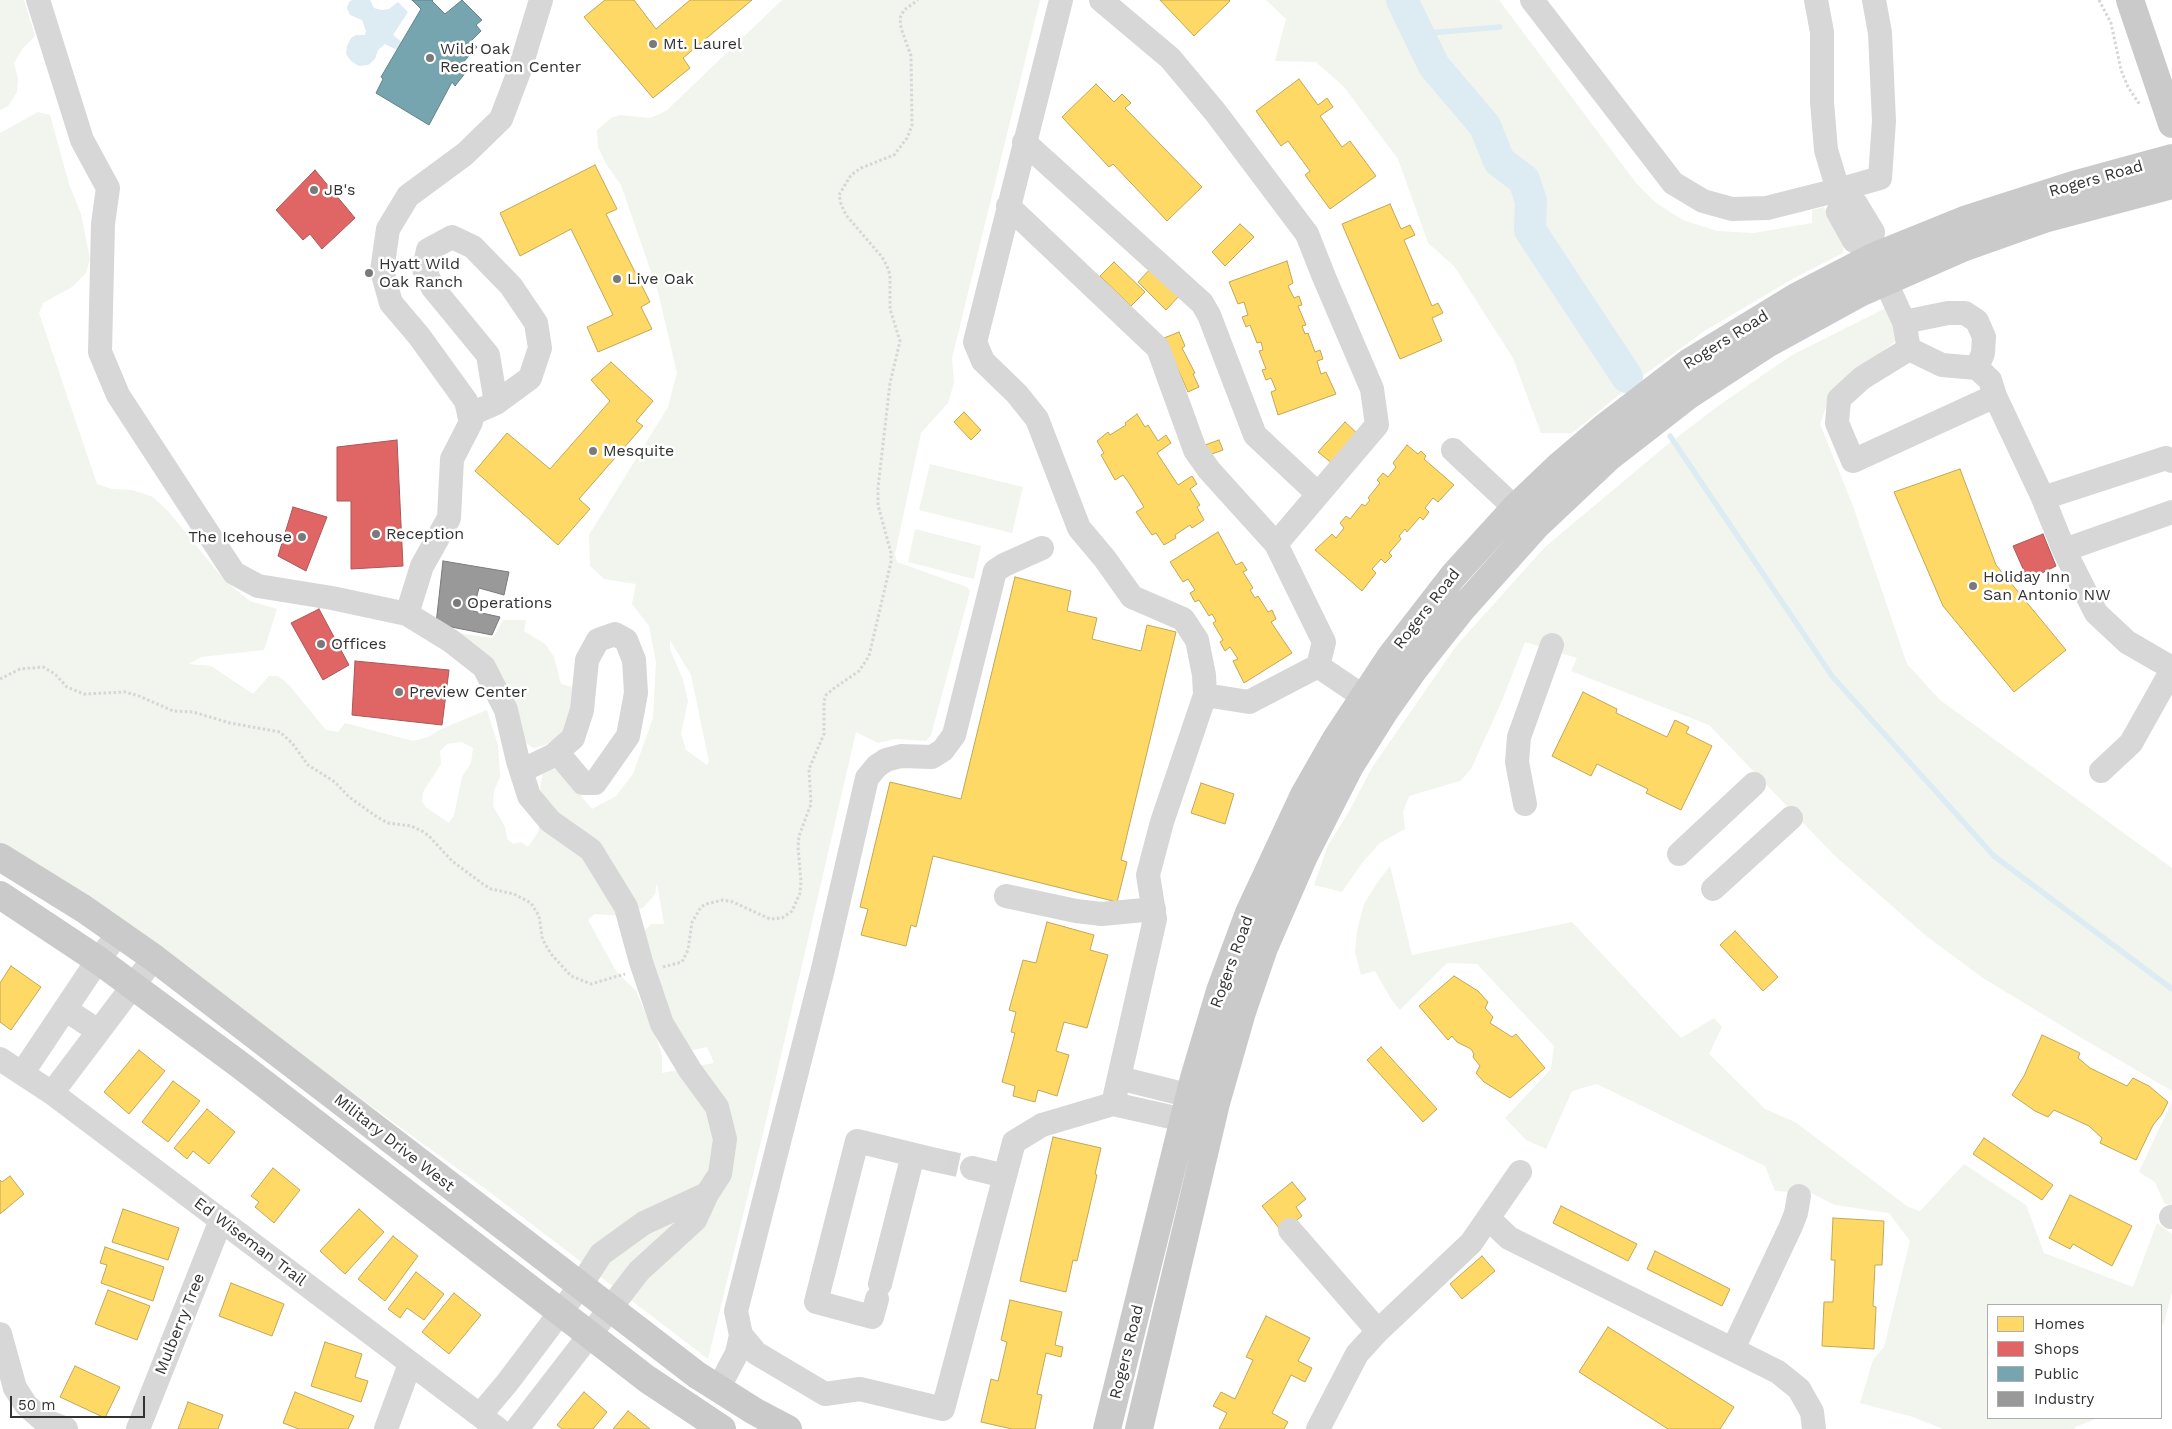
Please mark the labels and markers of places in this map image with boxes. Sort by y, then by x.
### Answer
place label: Mt. Laurel [663,34,742,54]
marker: Mt. Laurel [647,38,659,50]
place label: Wild Oak Recreation Center [440,39,581,77]
marker: Wild Oak Recreation Center [424,52,436,64]
place label: JB's [324,180,355,200]
marker: JB's [308,184,320,196]
place label: Hyatt Wild Oak Ranch [379,254,463,292]
marker: Hyatt Wild Oak Ranch [363,267,375,279]
place label: Live Oak [627,269,694,289]
marker: Live Oak [611,273,623,285]
place label: Mesquite [603,441,674,461]
marker: Mesquite [587,445,599,457]
place label: Reception [386,524,464,544]
place label: The Icehouse [188,527,292,547]
marker: Reception [370,528,382,540]
marker: The Icehouse [296,531,308,543]
place label: Holiday Inn San Antonio NW [1983,567,2111,605]
marker: Holiday Inn San Antonio NW [1967,580,1979,592]
place label: Operations [467,593,552,613]
marker: Operations [451,597,463,609]
place label: Offices [331,634,386,654]
marker: Offices [315,638,327,650]
place label: Preview Center [409,682,527,702]
marker: Preview Center [393,686,405,698]

